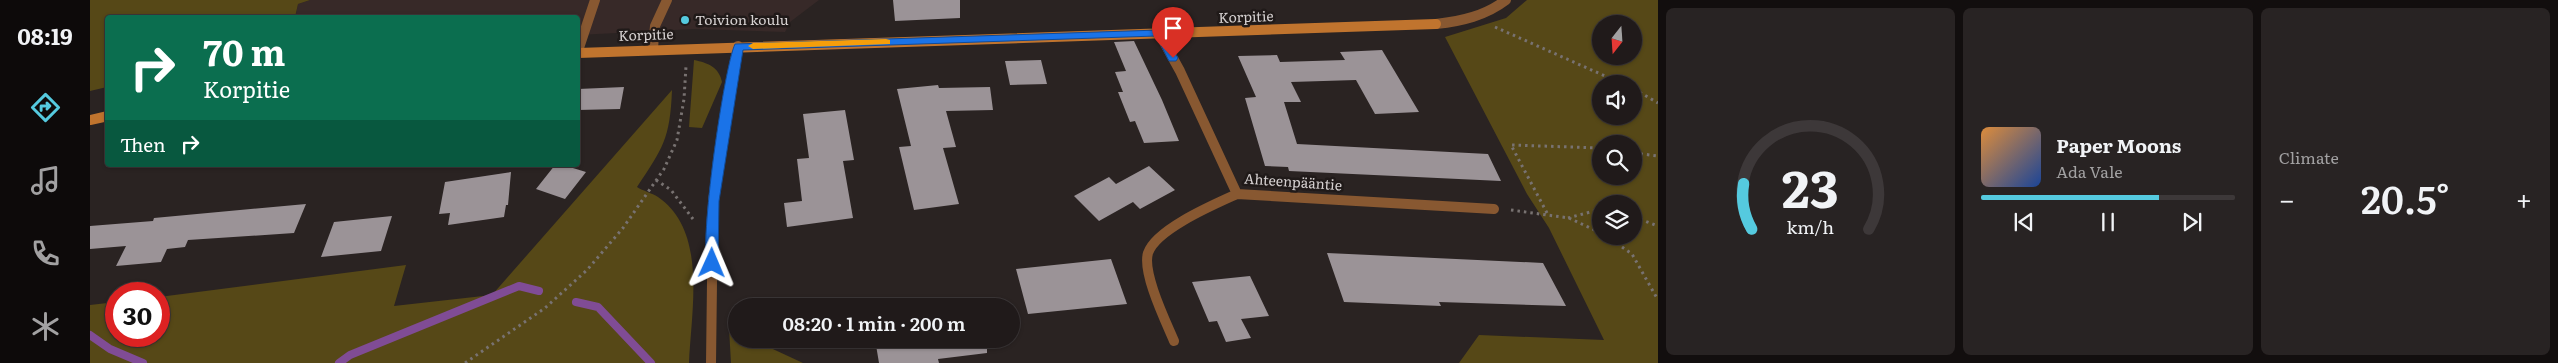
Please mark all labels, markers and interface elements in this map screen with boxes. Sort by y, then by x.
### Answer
street label: Korpitie [1218,5,1274,27]
pin [1152,7,1194,58]
place label: Toivion koulu [695,9,789,29]
marker: Toivion koulu [679,14,691,26]
icon: arrive [1159,14,1187,42]
north arrow [1592,15,1642,65]
map controls [1592,15,1642,245]
text: 08:19 [17,19,73,52]
street label: Korpitie [618,23,674,45]
text: 70 m [203,25,285,77]
icon: right [120,35,185,100]
text: Korpitie [203,72,290,105]
button: sound [1592,75,1642,125]
icon: directions [28,90,63,125]
text: Then [120,130,166,158]
icon: right [176,130,204,158]
text: Paper Moons [2056,131,2181,159]
button: search [1592,135,1642,185]
text: Climate [2279,145,2339,169]
text: 23 [1782,146,1839,224]
text: Ada Vale [2056,159,2122,183]
icon: music [28,163,63,198]
street label: Ahteenpääntie [1243,168,1343,194]
text: 20.5° [2361,169,2450,226]
text: − [2279,177,2295,219]
text: + [2516,177,2532,219]
button: layers [1592,195,1642,245]
icon: previous [2010,208,2038,236]
icon: pause [2094,208,2122,236]
icon: next [2178,208,2206,236]
text: km/h [1787,213,1835,240]
icon: phone [28,236,63,271]
position arrow [685,236,737,288]
speed limit sign: 30 [105,282,170,347]
icon: climate [28,309,63,344]
text: 08:20 · 1 min · 200 m [783,309,965,337]

